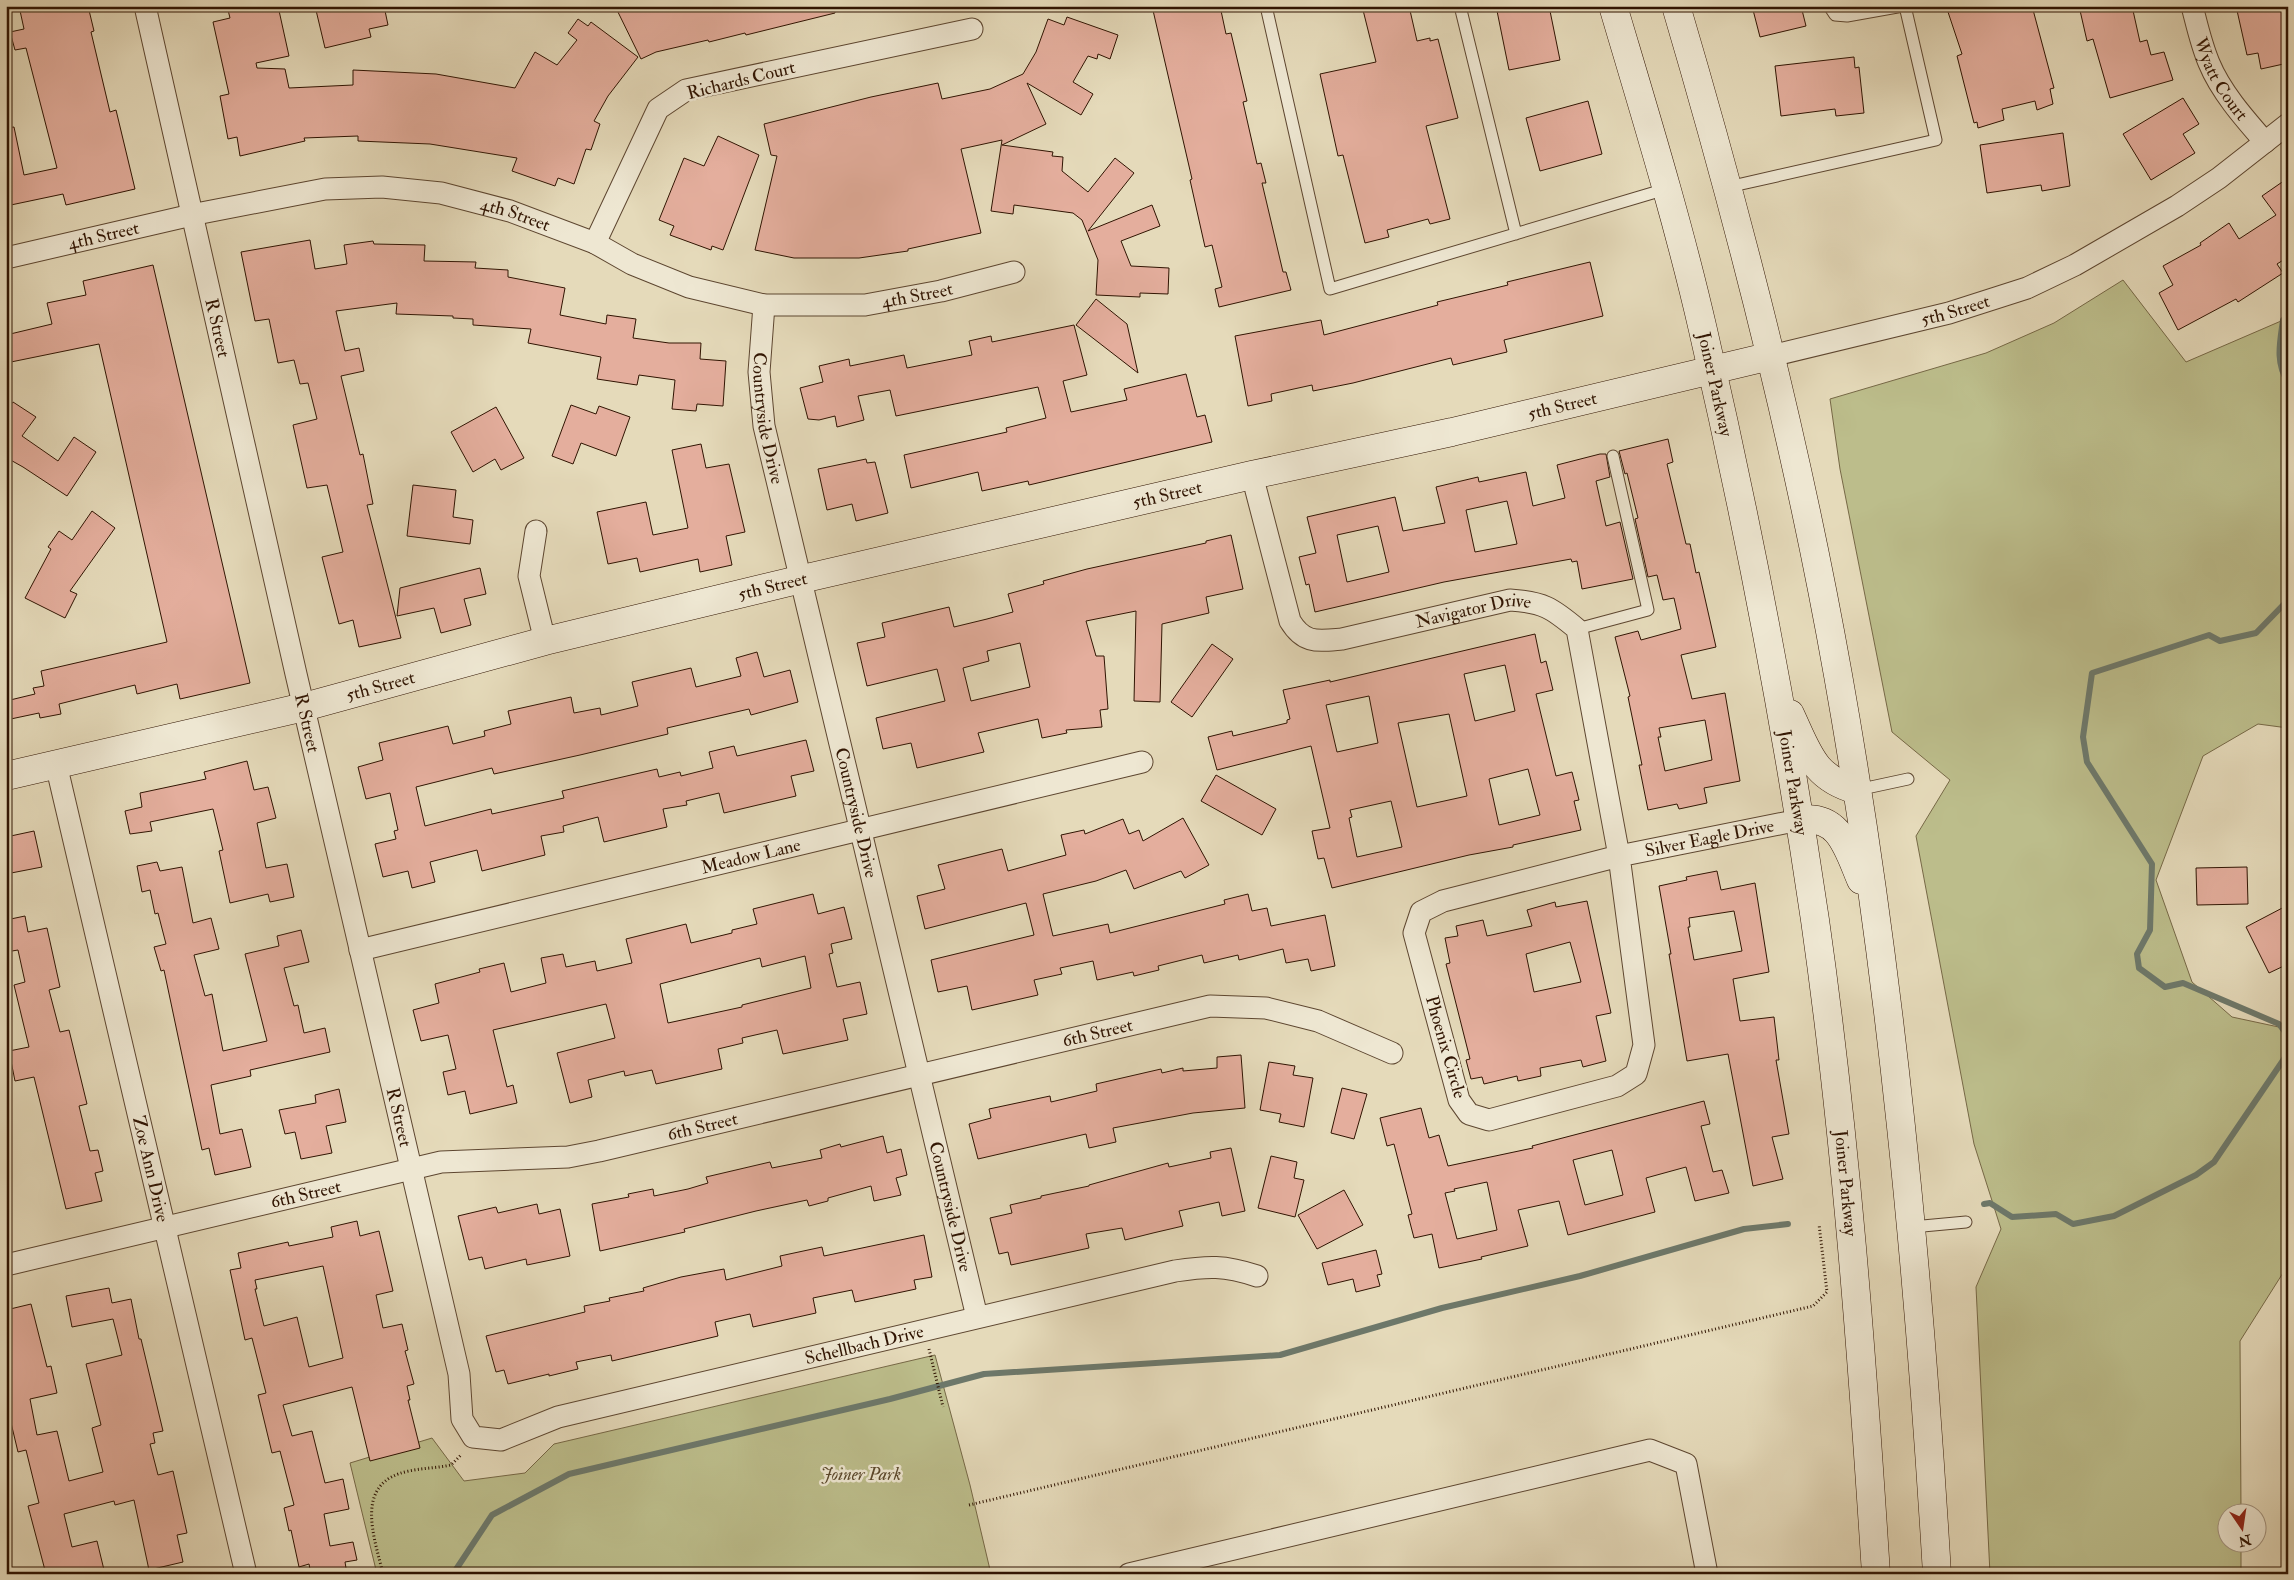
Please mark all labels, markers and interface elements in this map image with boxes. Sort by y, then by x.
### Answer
street label: Wyatt Court [2188,34,2253,126]
street label: Richards Court [685,56,798,105]
street label: 4th Street [478,193,553,237]
street label: 4th Street [66,217,141,255]
street label: 4th Street [880,277,956,314]
street label: 5th Street [1919,290,1993,331]
street label: R Street [199,296,235,360]
street label: Joiner Parkway [1692,329,1738,440]
street label: Countryside Drive [747,351,789,487]
street label: 5th Street [1526,387,1600,426]
street label: 5th Street [1130,476,1204,514]
street label: 5th Street [736,567,810,606]
street label: Navigator Drive [1413,589,1533,634]
street label: 5th Street [343,666,418,707]
street label: R Street [289,691,325,755]
street label: Joiner Parkway [1772,727,1813,838]
street label: Countryside Drive [829,745,883,881]
street label: Silver Eagle Drive [1643,814,1777,863]
street label: Meadow Lane [699,833,804,880]
street label: Phoenix Circle [1420,993,1471,1102]
street label: 6th Street [1060,1014,1135,1053]
street label: R Street [381,1086,417,1149]
street label: 6th Street [665,1107,740,1146]
street label: Zoe Ann Drive [127,1114,174,1225]
street label: Joiner Parkway [1829,1128,1862,1238]
street label: Countryside Drive [923,1139,977,1275]
street label: 6th Street [268,1175,343,1214]
street label: Schellbach Drive [803,1320,926,1370]
park label: Joiner Park [821,1463,901,1486]
north arrow [2216,1502,2266,1552]
text: N [2236,1530,2254,1550]

